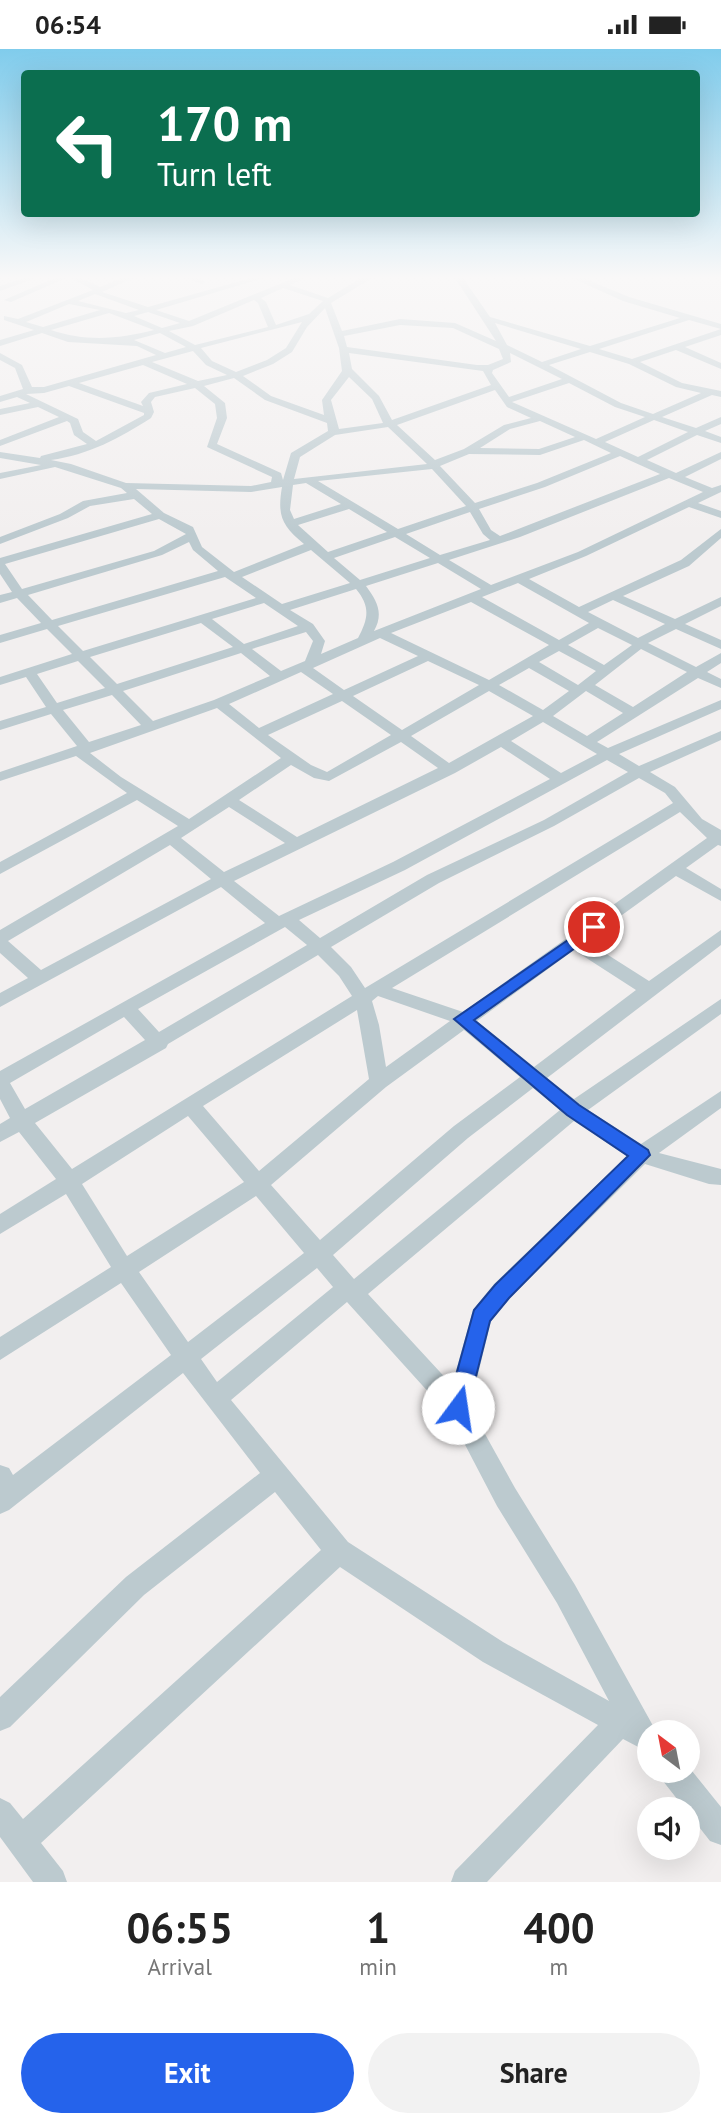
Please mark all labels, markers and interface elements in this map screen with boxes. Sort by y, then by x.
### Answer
text: 06:54 [35,8,101,41]
text: 170 m [157,91,292,155]
icon: left [42,98,133,189]
text: Turn left [157,153,272,195]
pin [564,897,624,957]
icon: arrive [575,908,613,946]
position arrow [421,1371,495,1445]
north arrow [637,1720,700,1783]
map controls [637,1720,700,1860]
button: sound [637,1797,700,1860]
text: 06:55 [126,1900,233,1955]
text: 1 [366,1900,390,1955]
text: 400 [523,1900,595,1955]
text: Arrival [147,1952,212,1981]
text: min [359,1952,397,1981]
text: m [550,1952,568,1981]
button: Exit [21,2033,354,2113]
button: Share [368,2033,700,2113]

